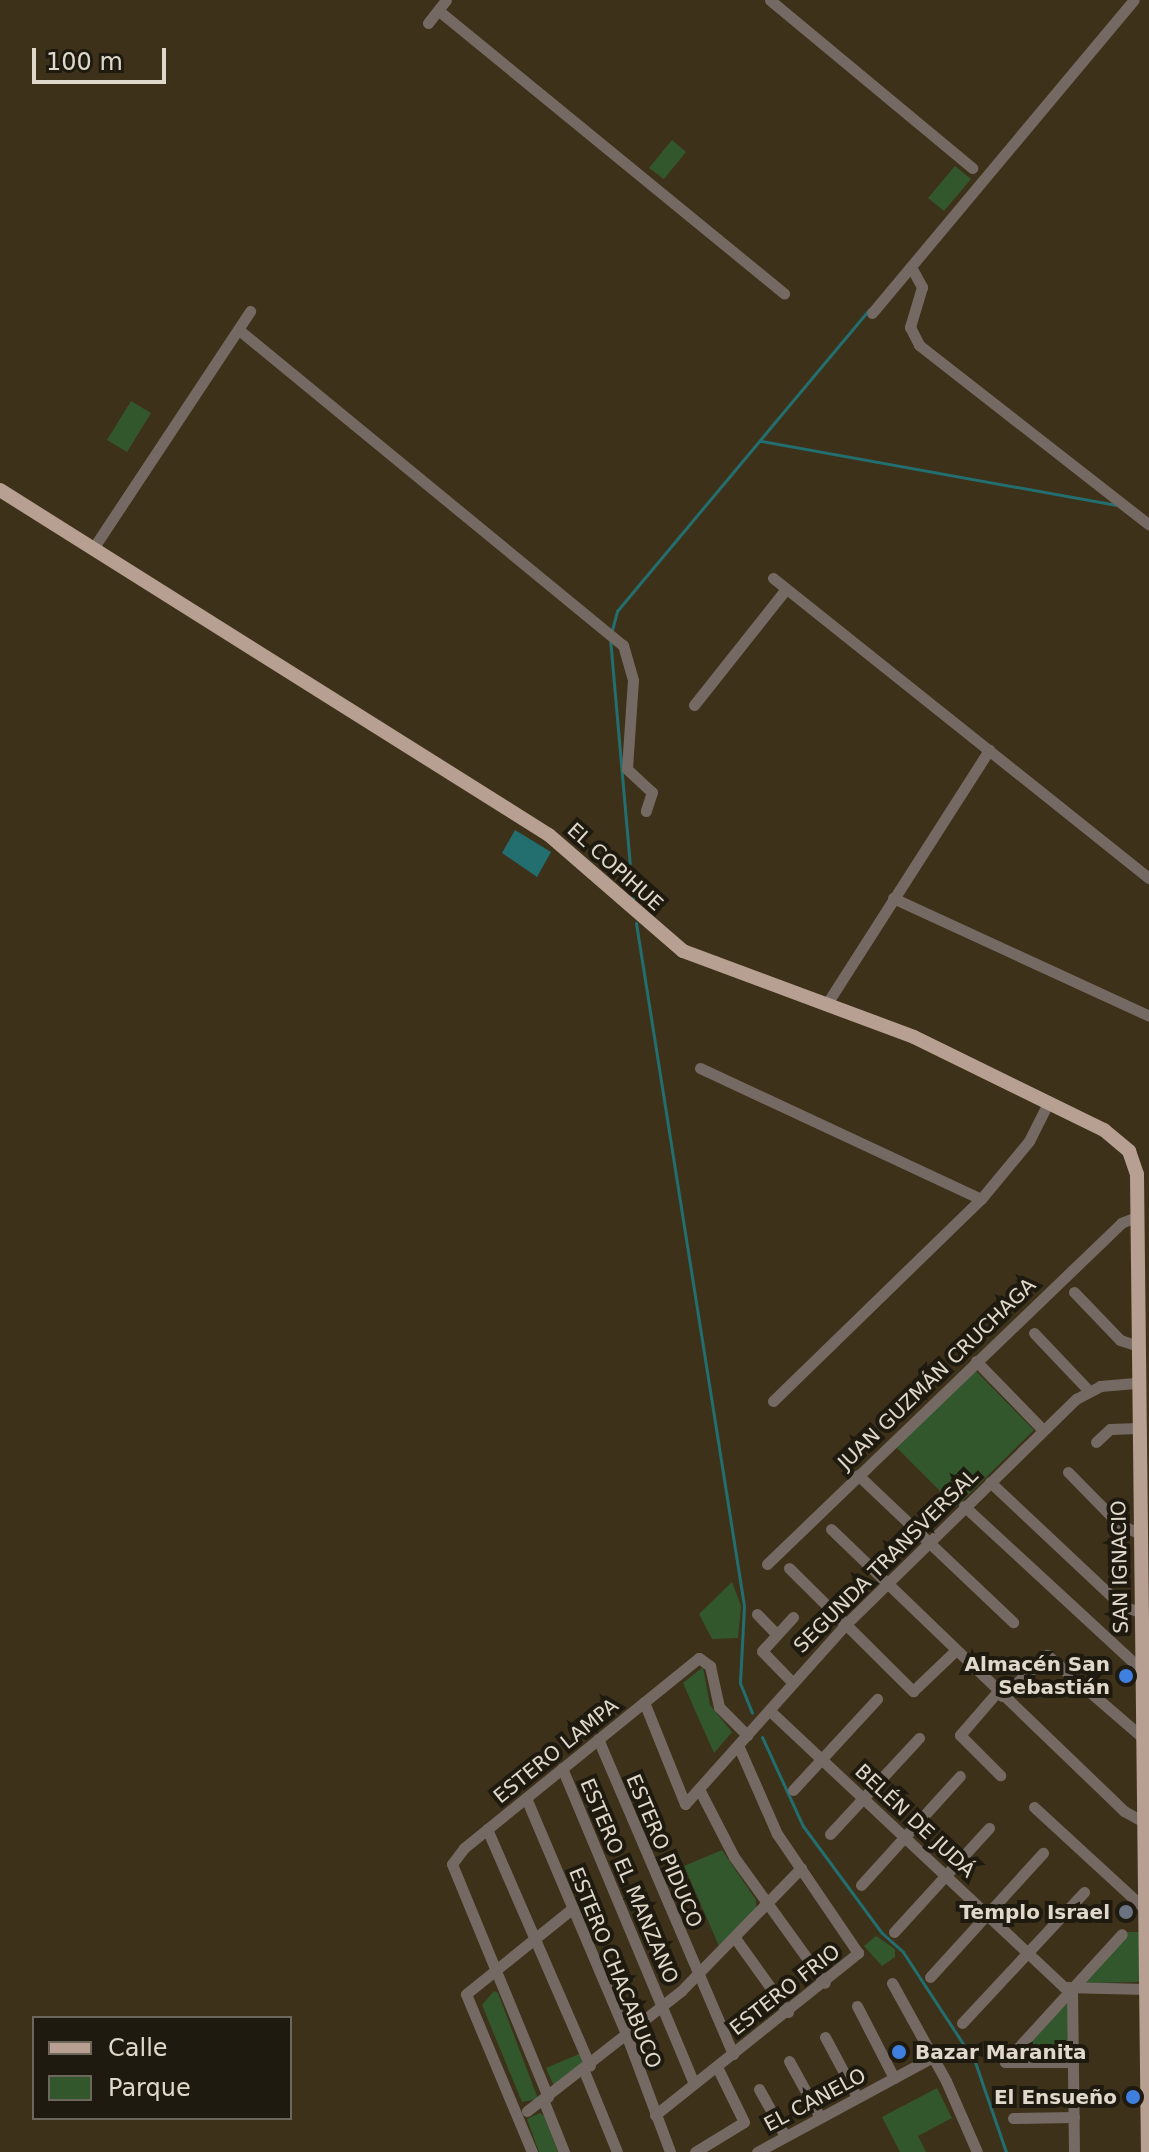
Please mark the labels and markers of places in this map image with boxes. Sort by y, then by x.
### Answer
place label: Almacén San Sebastián [965,1652,1110,1699]
marker: Almacén San Sebastián [1117,1667,1135,1685]
place label: Templo Israel [960,1900,1110,1924]
marker: Templo Israel [1117,1903,1135,1921]
place label: Bazar Maranita [915,2040,1087,2064]
marker: Bazar Maranita [890,2043,908,2061]
place label: El Ensueño [994,2085,1117,2109]
marker: El Ensueño [1124,2088,1142,2106]

